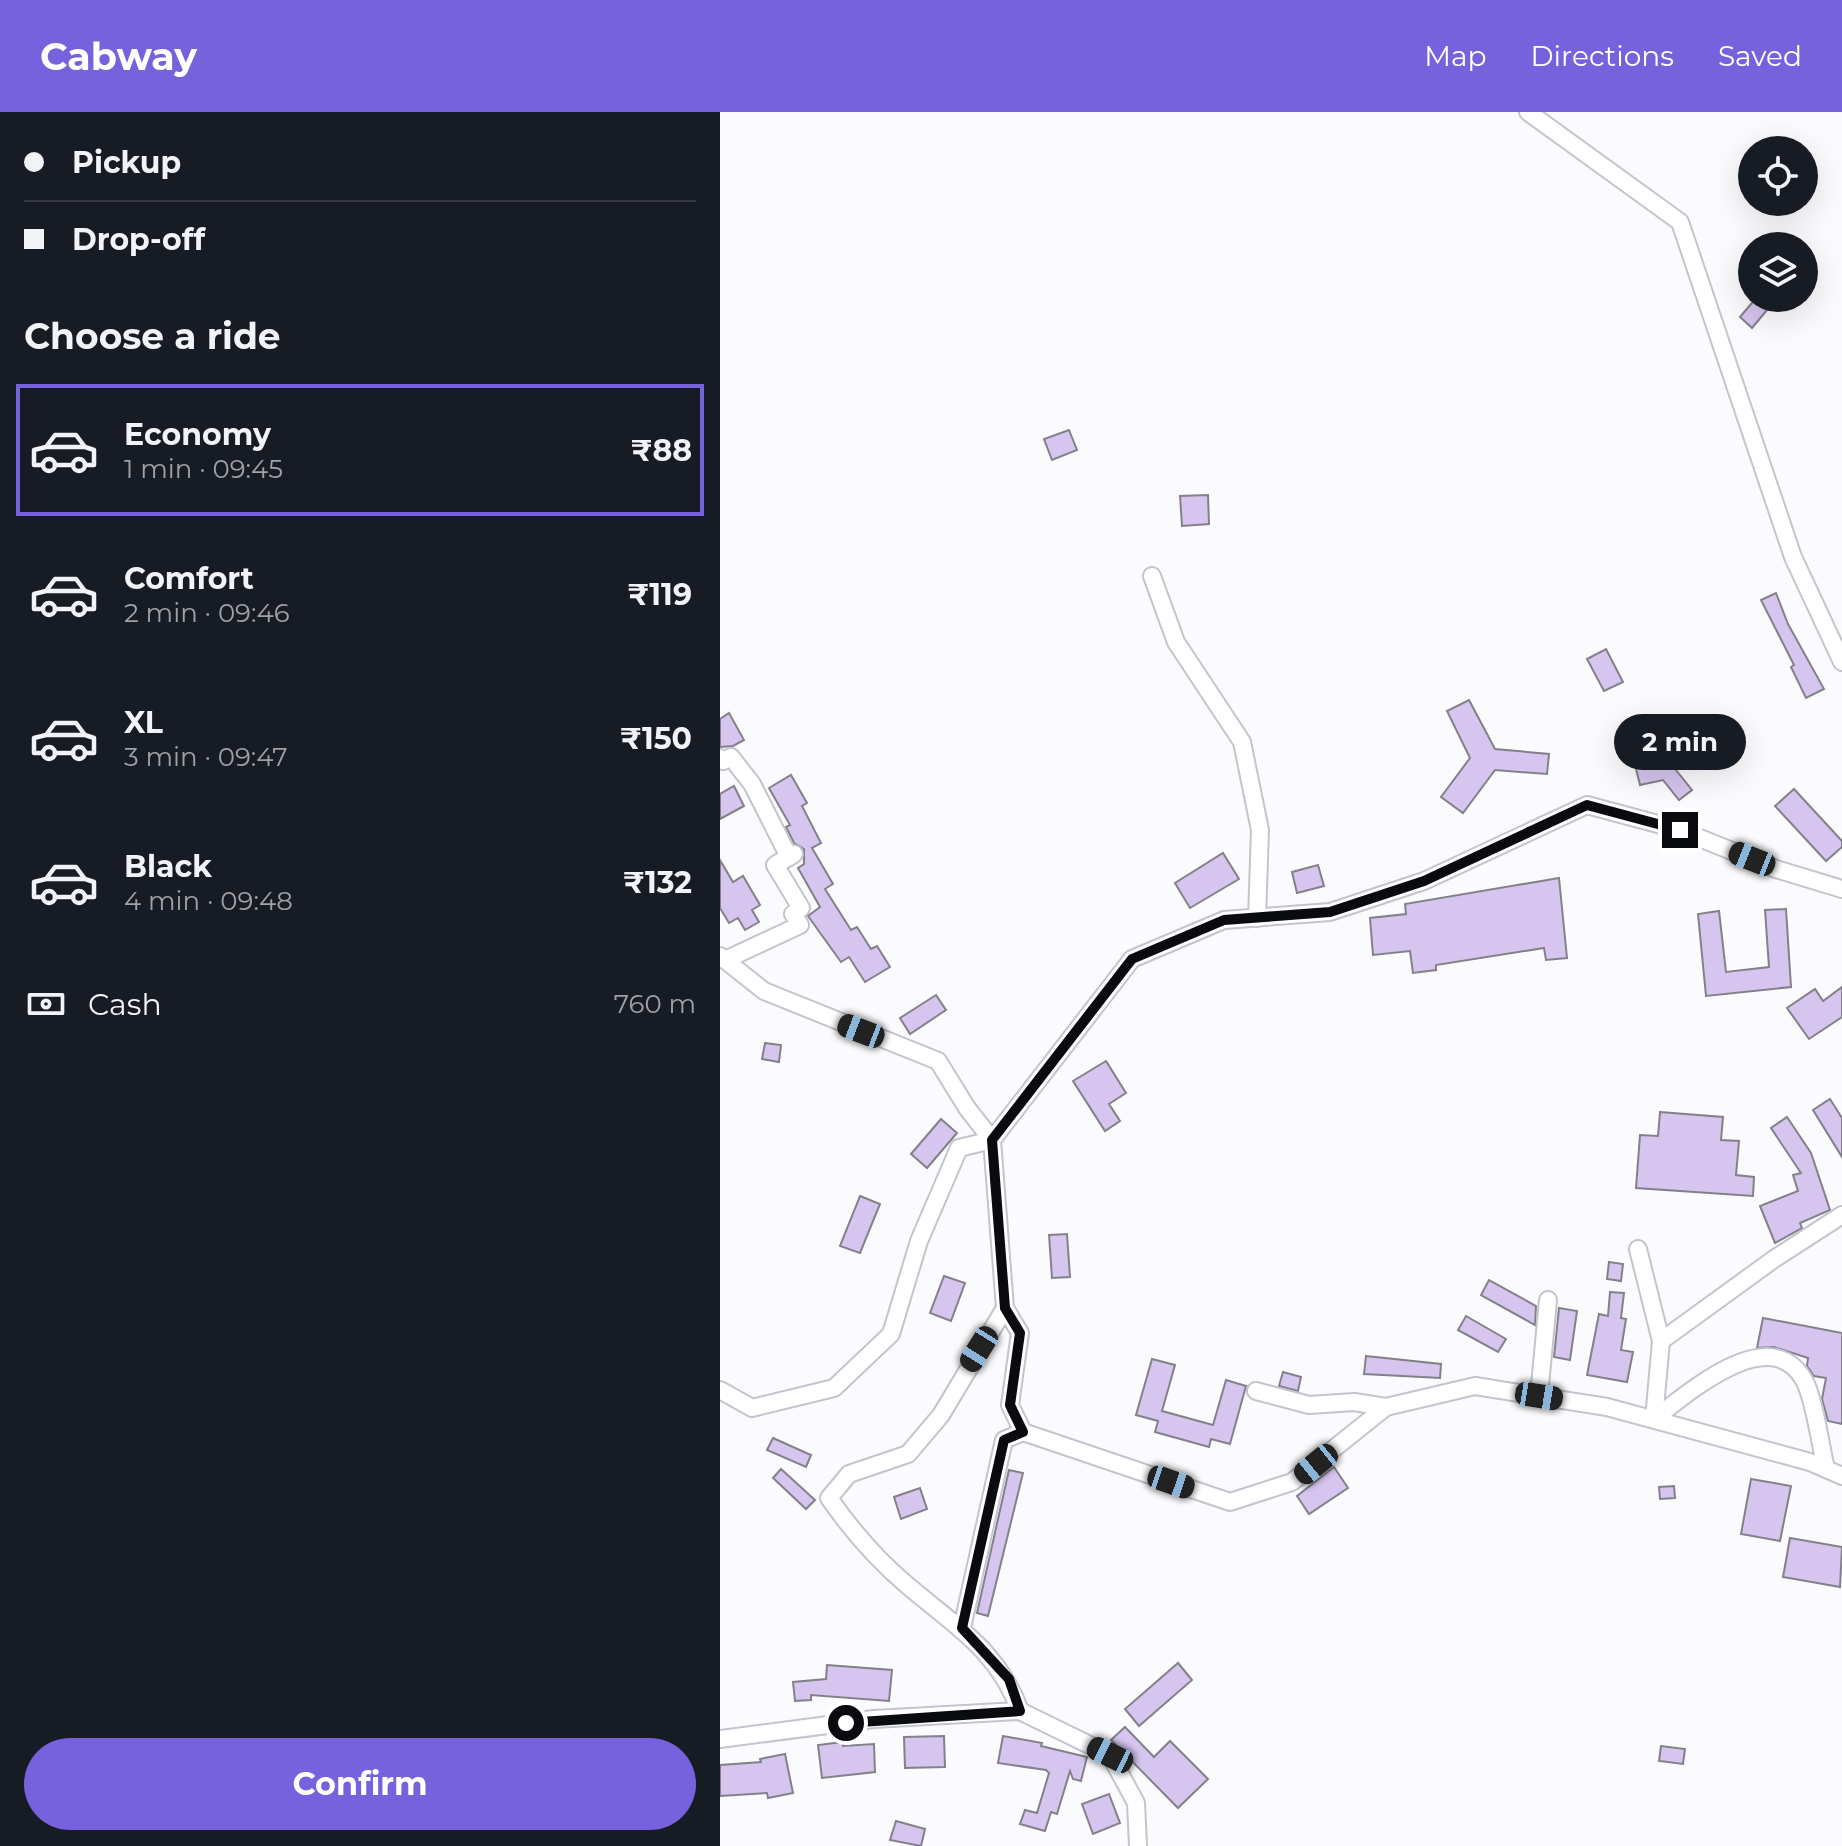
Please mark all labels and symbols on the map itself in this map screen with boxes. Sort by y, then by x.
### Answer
callout: 2 min [1614,714,1746,770]
route end [1662,812,1698,848]
car [1725,839,1779,879]
car [834,1011,888,1051]
car [956,1322,1002,1376]
car [1513,1380,1565,1412]
car [1290,1440,1342,1488]
car [1144,1463,1198,1501]
route start [828,1705,864,1741]
car [1083,1734,1137,1776]

